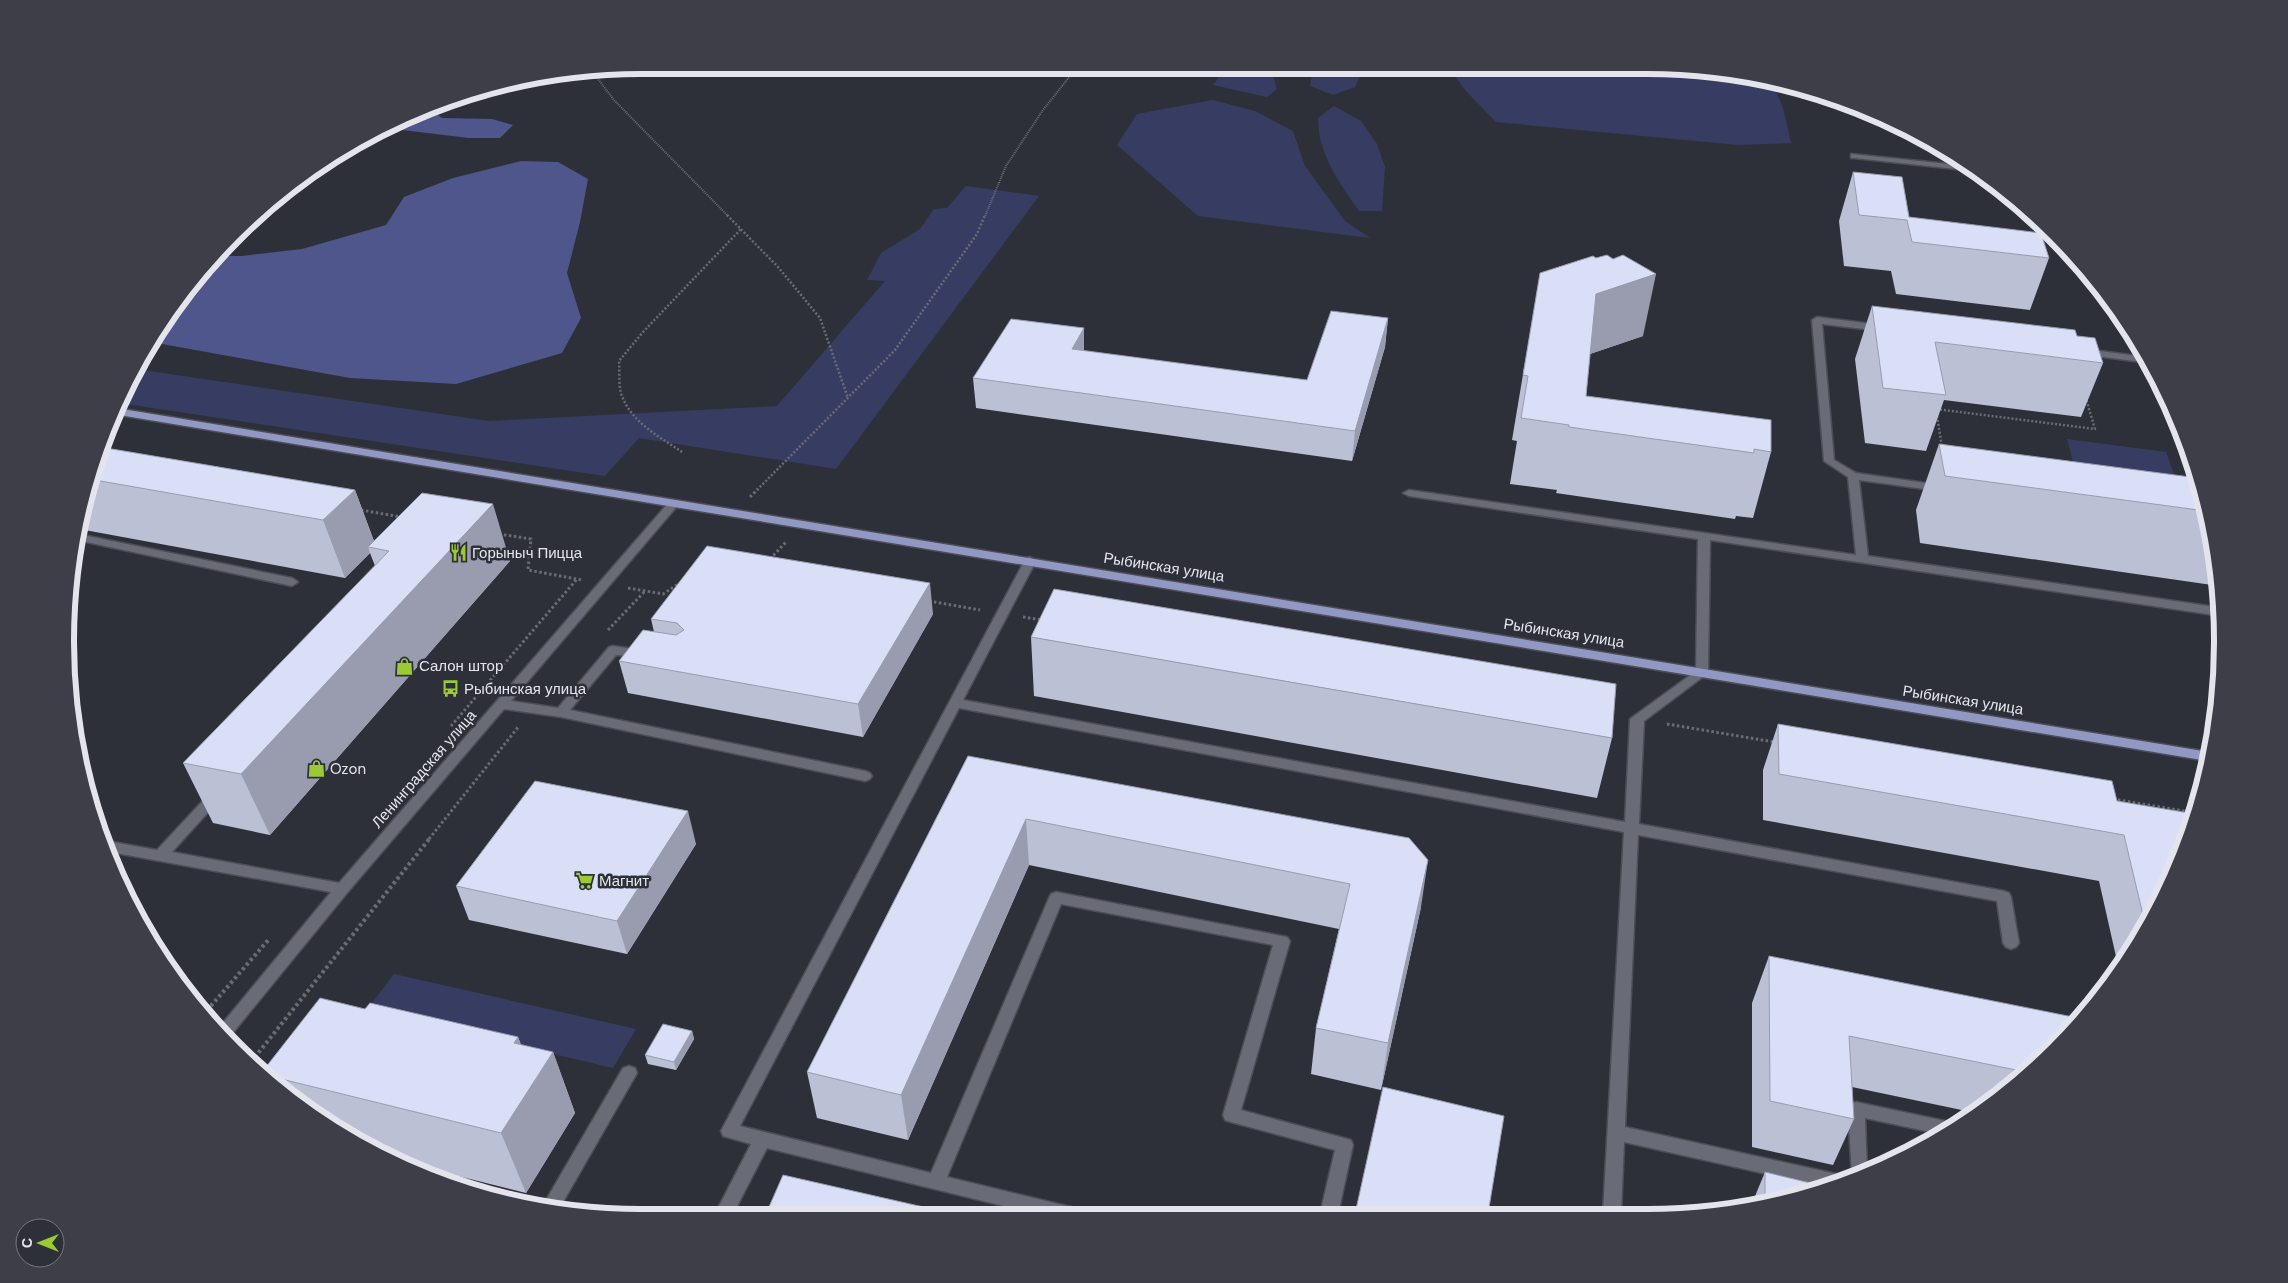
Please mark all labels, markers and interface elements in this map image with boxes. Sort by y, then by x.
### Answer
restaurant icon: Горыныч Пицца [448,543,468,563]
place label: Горыныч Пицца [472,543,583,563]
street label: Рыбинская улица [1102,548,1227,587]
street label: Рыбинская улица [1502,614,1627,653]
shop icon: Салон штор [395,656,415,676]
place label: Салон штор [419,656,503,676]
bus stop icon: Рыбинская улица [440,679,460,699]
place label: Рыбинская улица [464,679,587,699]
street label: Рыбинская улица [1901,681,2026,720]
street label: Ленинградская улица [367,705,481,832]
shop icon: Ozon [306,759,326,779]
place label: Ozon [330,759,366,779]
supermarket icon: Магнит [575,871,595,891]
place label: Магнит [599,871,649,891]
north arrow [15,1218,65,1268]
text: С [18,1238,36,1248]

